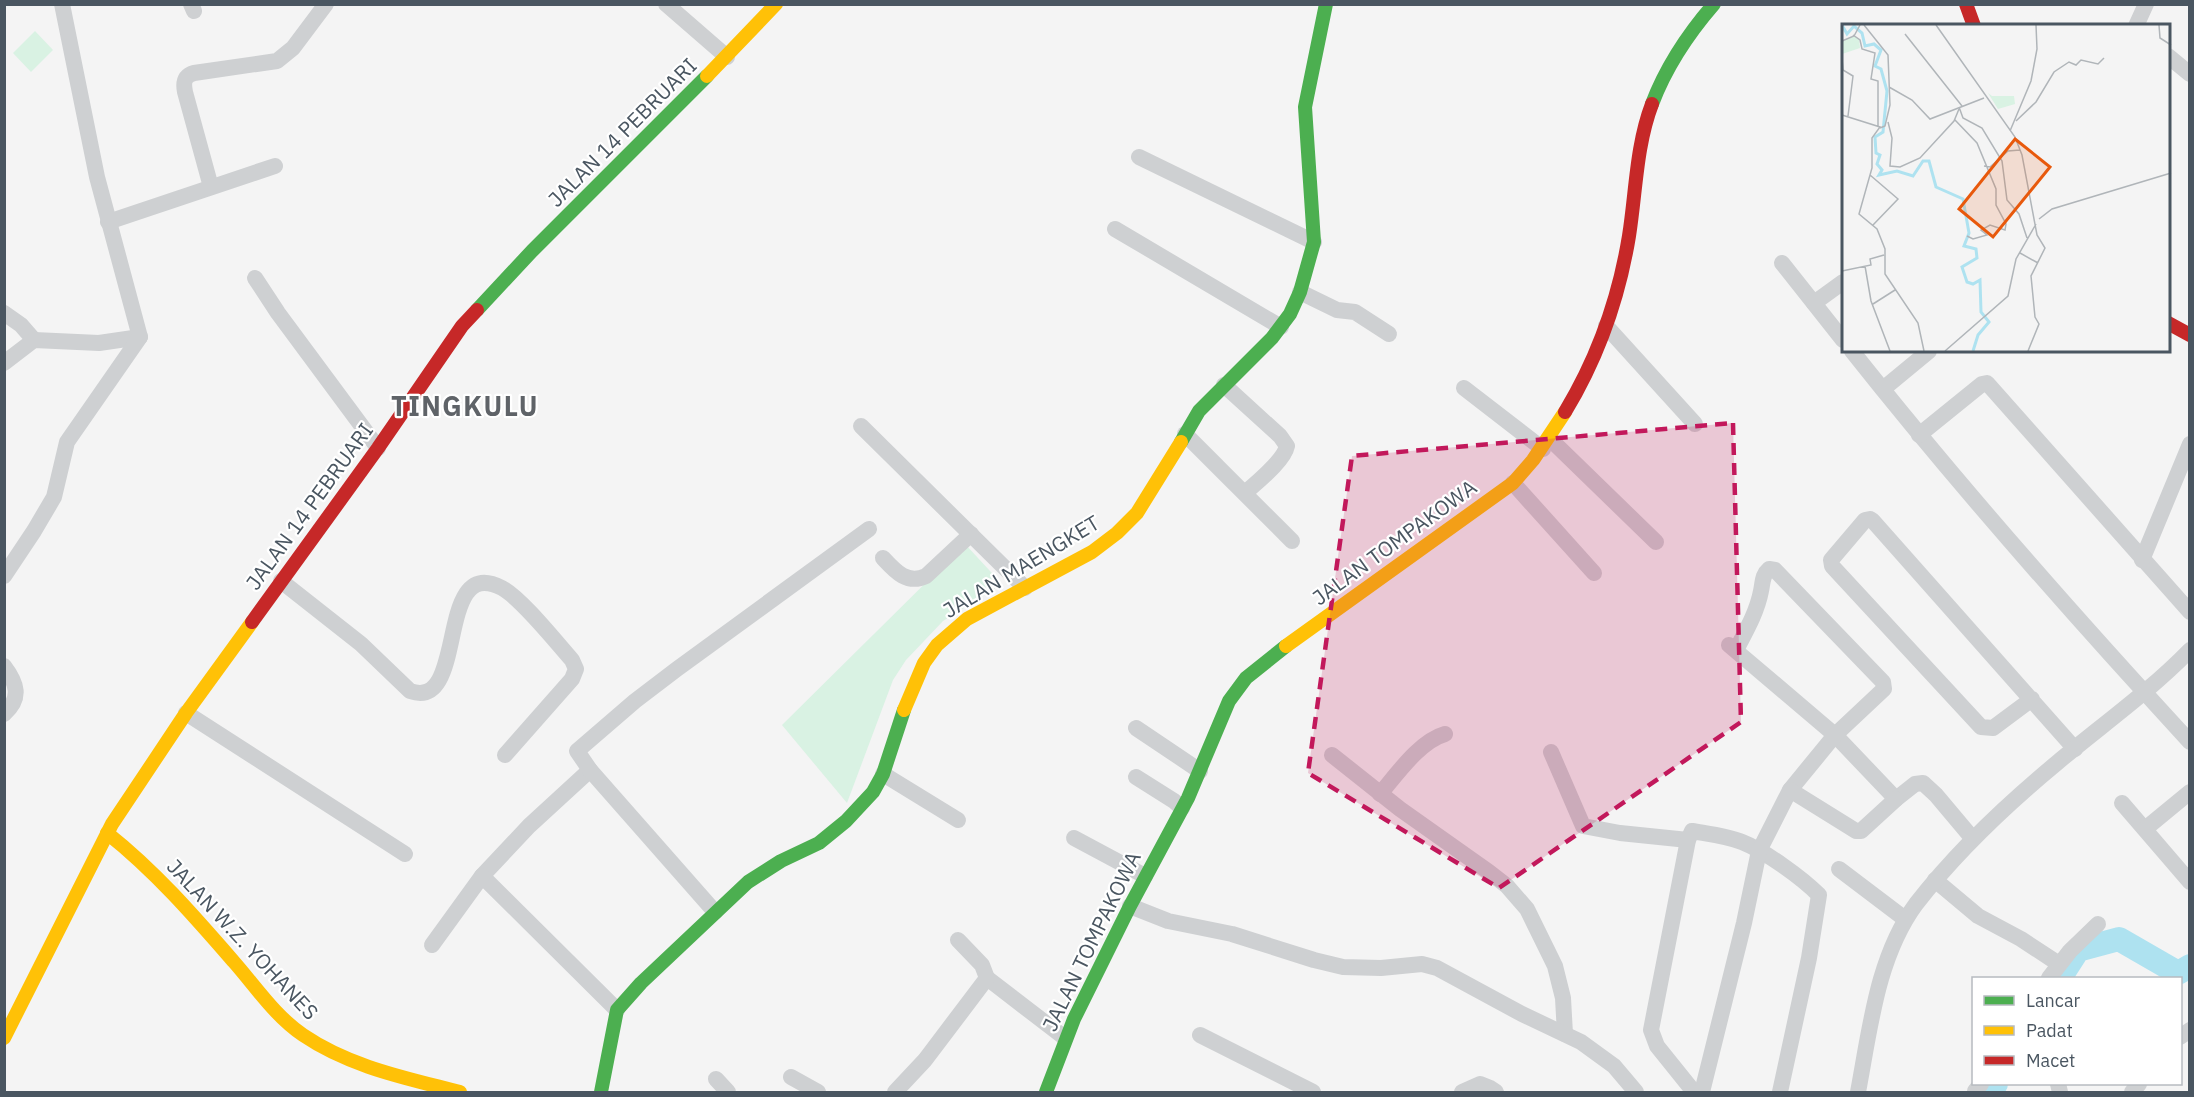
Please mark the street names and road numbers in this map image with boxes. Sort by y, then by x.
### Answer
street label: JALAN 14 PEBRUARI [542,52,702,212]
street label: JALAN 14 PEBRUARI [239,417,379,595]
street label: JALAN TOMPAKOWA [1306,473,1482,611]
street label: JALAN MAENGKET [938,508,1104,624]
street label: JALAN TOMPAKOWA [1035,846,1147,1036]
street label: JALAN W.Z. YOHANES [161,853,325,1025]

